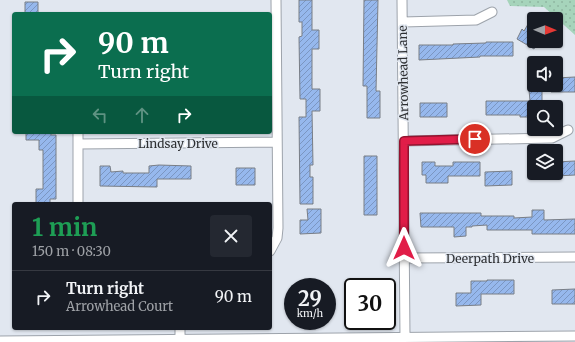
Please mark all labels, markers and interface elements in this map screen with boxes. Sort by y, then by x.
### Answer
north arrow [527,12,563,48]
map controls [527,12,563,180]
text: 90 m [98,25,169,61]
street label: Arrowhead Lane [395,25,411,122]
icon: right [32,28,84,80]
button: sound [527,56,563,92]
text: Turn right [98,60,189,83]
button: search [527,100,563,136]
icon: left [89,104,111,126]
icon: ahead [131,104,153,126]
icon: right [173,104,195,126]
pin [458,122,492,156]
icon: arrive [464,128,486,150]
street label: Lindsay Drive [138,136,218,151]
button: layers [527,144,563,180]
text: 1 min [32,212,97,243]
button: close [210,215,252,257]
position arrow [383,227,425,269]
text: 150 m · 08:30 [32,243,111,260]
street label: Deerpath Drive [446,251,534,266]
speed limit sign: 30 [344,278,396,330]
text: Turn right [66,279,144,298]
icon: right [32,286,54,308]
text: 29 [298,286,322,311]
text: 90 m [215,287,252,306]
text: Arrowhead Court [66,298,173,315]
text: km/h [297,307,323,320]

